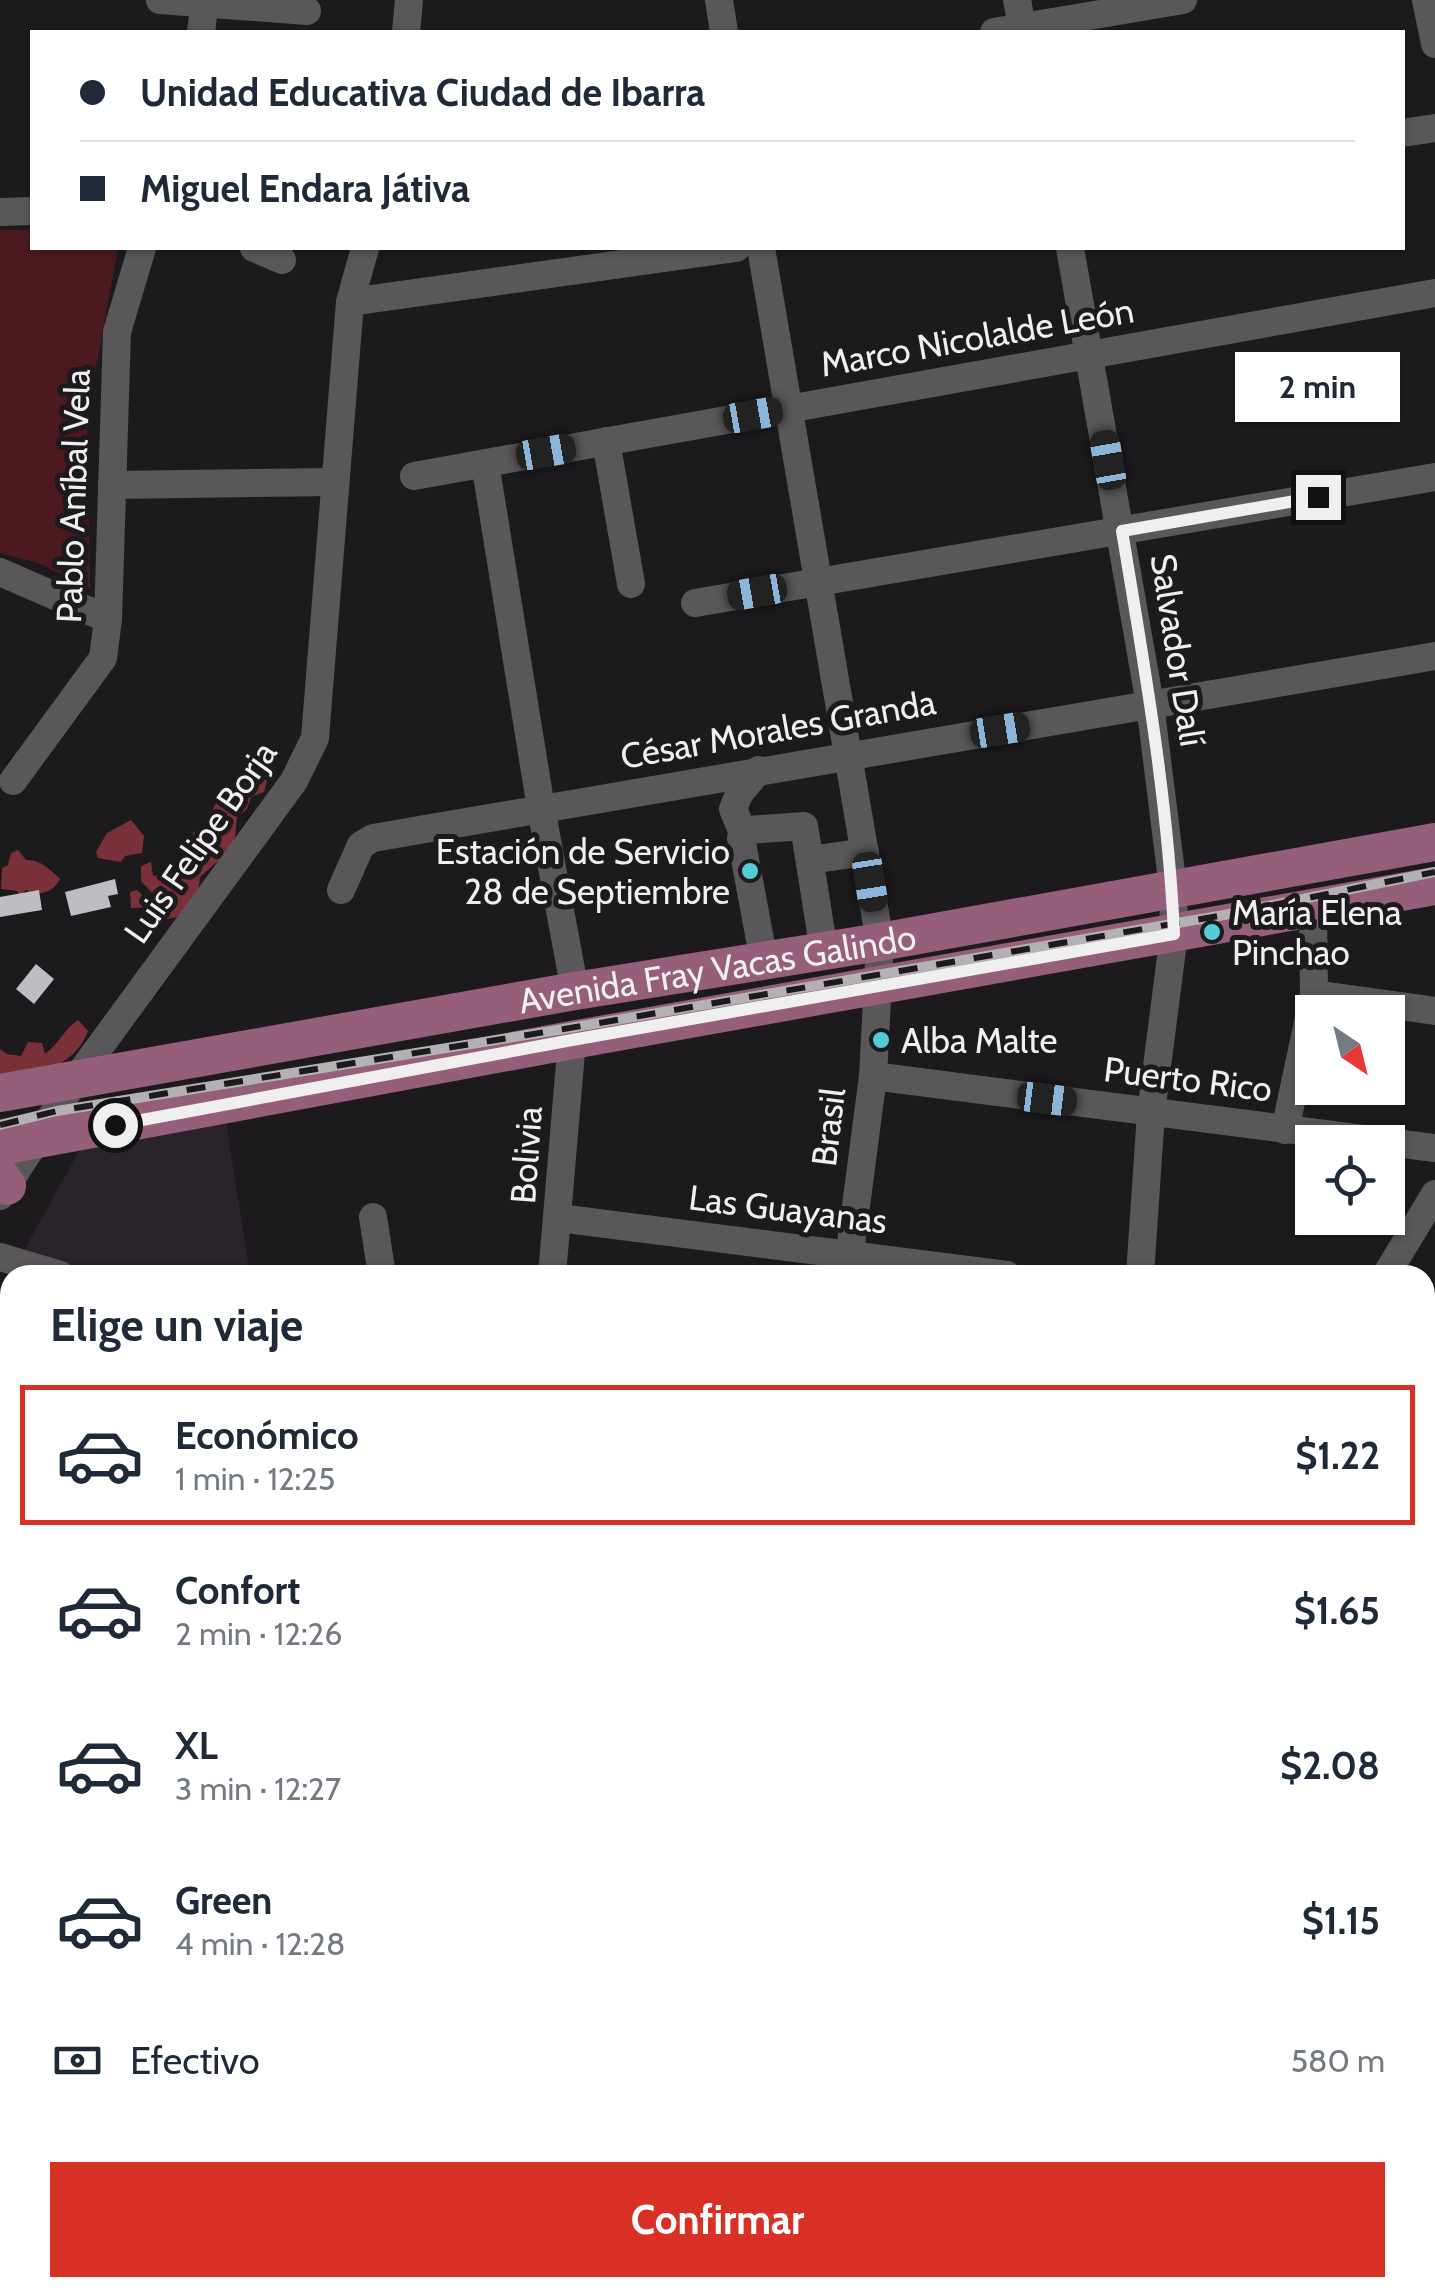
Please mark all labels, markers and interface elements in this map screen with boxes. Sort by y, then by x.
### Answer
text: Unidad Educativa Ciudad de Ibarra [140,69,705,116]
text: Miguel Endara Játiva [140,165,470,212]
street label: Marco Nicolalde León [817,288,1137,386]
callout: 2 min [1236,352,1400,422]
text: 2 min [1279,367,1356,406]
street label: Pablo Aníbal Vela [47,368,99,624]
car [721,395,785,435]
car [1088,428,1128,492]
car [514,432,578,472]
route end [1296,475,1341,520]
street label: Salvador Dalí [1142,551,1214,749]
car [725,572,789,612]
street label: César Morales Granda [617,680,939,778]
car [968,710,1032,750]
street label: Luis Felipe Borja [115,733,286,951]
place label: Estación de Servicio 28 de Septiembre [436,830,730,913]
car [850,850,890,914]
marker: Estación de Servicio 28 de Septiembre [739,860,761,882]
place label: María Elena Pinchao [1232,891,1402,974]
street label: Avenida Fray Vacas Galindo [515,914,919,1022]
marker: María Elena Pinchao [1201,921,1223,943]
north arrow [1295,995,1405,1105]
map controls [1295,995,1405,1235]
place label: Alba Malte [901,1019,1057,1062]
marker: Alba Malte [870,1029,892,1051]
street label: Puerto Rico [1101,1047,1275,1111]
car [1015,1080,1079,1118]
street label: Brasil [802,1085,854,1169]
route start [93,1103,138,1148]
street label: Bolivia [501,1105,551,1205]
button: locate [1295,1125,1405,1235]
street label: Las Guayanas [686,1176,890,1242]
text: Elige un viaje [50,1298,303,1352]
icon: car [55,1410,145,1500]
text: Económico [175,1412,359,1459]
text: $1.22 [1295,1432,1380,1479]
text: 1 min · 12:25 [175,1459,335,1498]
icon: car [55,1565,145,1655]
text: Confort [175,1567,300,1614]
text: $1.65 [1294,1587,1380,1634]
text: 2 min · 12:26 [175,1614,343,1653]
icon: car [55,1720,145,1810]
text: XL [175,1722,218,1769]
text: $2.08 [1280,1742,1380,1789]
text: 3 min · 12:27 [175,1769,341,1808]
icon: car [55,1875,145,1965]
text: Green [175,1877,272,1924]
text: $1.15 [1302,1897,1380,1944]
text: 4 min · 12:28 [175,1924,345,1963]
icon: cash [50,2033,105,2088]
text: Efectivo [130,2037,260,2084]
text: 580 m [1291,2041,1385,2080]
button: Confirmar [50,2162,1385,2277]

